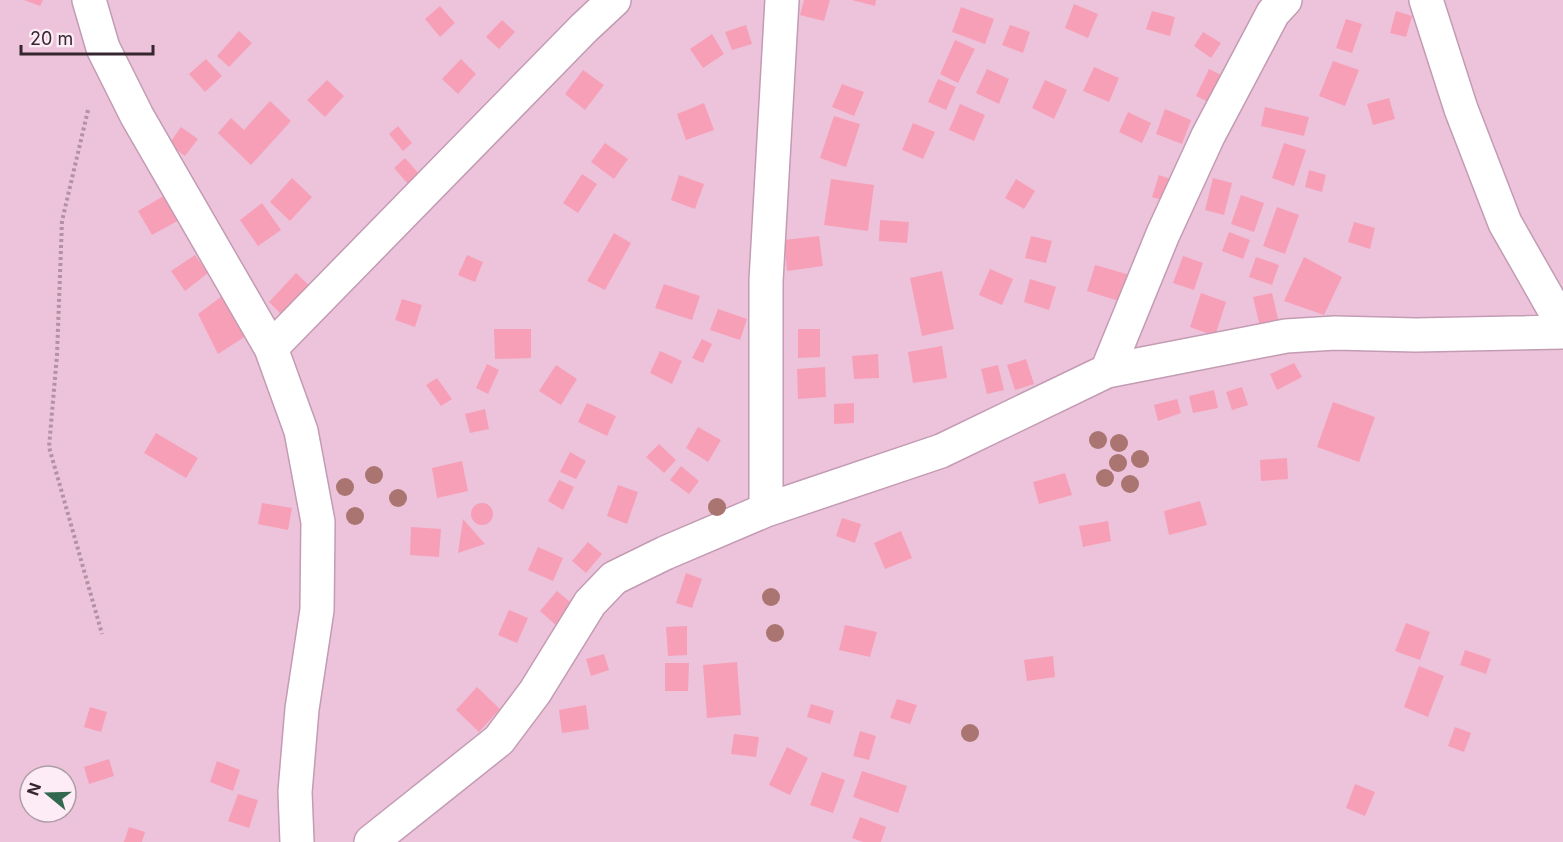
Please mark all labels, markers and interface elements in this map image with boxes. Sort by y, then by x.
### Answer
scale bar [21,18,153,56]
text: 20 m [30,28,73,49]
north arrow [18,764,78,824]
text: N [22,780,45,798]

